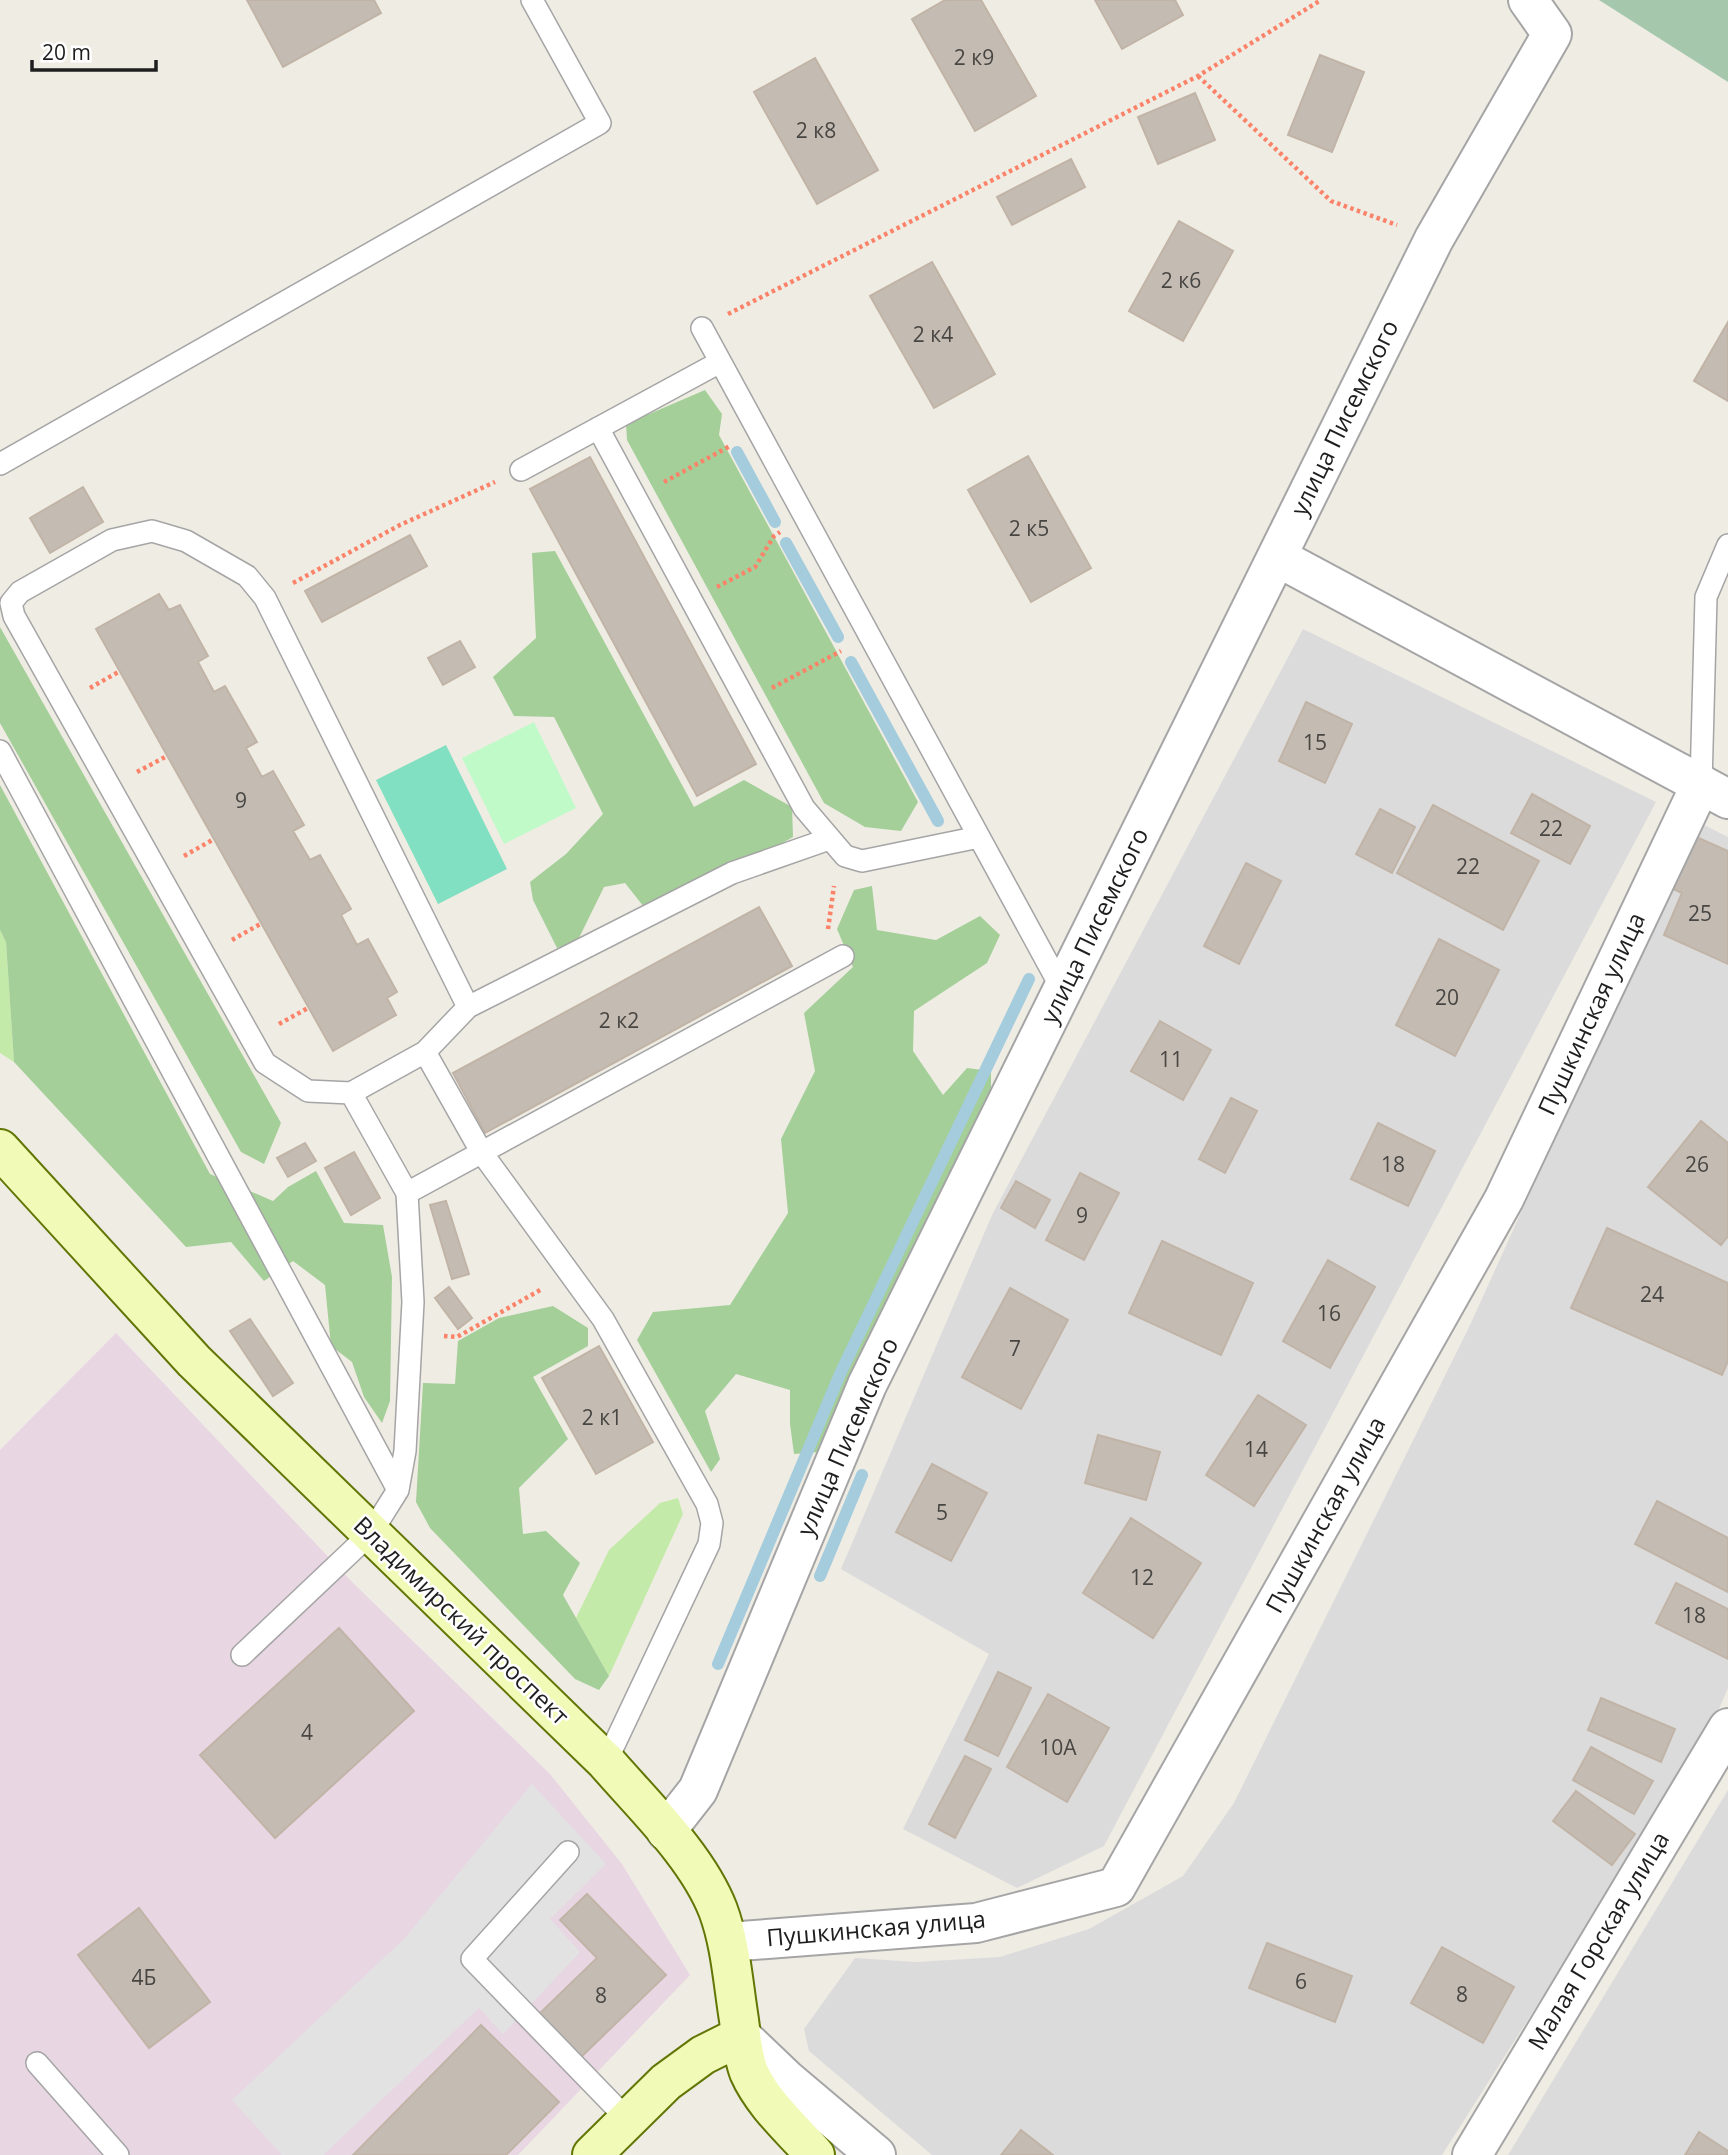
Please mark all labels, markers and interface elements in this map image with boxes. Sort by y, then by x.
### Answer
scale bar [32,28,156,72]
text: 20 m [42,38,91,66]
house number: 2 к9 [954,43,994,71]
house number: 2 к8 [796,116,836,144]
house number: 2 к6 [1161,266,1201,294]
street label: улица Писемского [1282,314,1405,521]
house number: 2 к4 [913,320,953,348]
house number: 2 к5 [1009,514,1049,542]
house number: 15 [1303,728,1327,756]
house number: 9 [235,786,247,814]
house number: 22 [1539,814,1563,842]
street label: улица Писемского [1032,822,1155,1029]
house number: 22 [1456,852,1480,880]
house number: 25 [1688,899,1712,927]
street label: Пушкинская улица [1529,907,1652,1120]
house number: 20 [1435,983,1459,1011]
house number: 2 к2 [599,1006,639,1034]
house number: 11 [1159,1045,1183,1073]
house number: 18 [1381,1150,1405,1178]
house number: 26 [1685,1150,1709,1178]
house number: 9 [1076,1201,1088,1229]
house number: 24 [1640,1280,1664,1308]
house number: 16 [1317,1299,1341,1327]
street label: улица Писемского [788,1332,905,1541]
house number: 7 [1009,1334,1021,1362]
house number: 2 к1 [582,1403,622,1431]
street label: Пушкинская улица [1257,1410,1392,1618]
house number: 14 [1244,1435,1268,1463]
house number: 5 [936,1498,948,1526]
street label: Владимирский проспект [347,1508,577,1732]
house number: 12 [1130,1563,1154,1591]
house number: 18 [1682,1601,1706,1629]
house number: 4 [301,1718,313,1746]
house number: 10А [1039,1733,1077,1761]
street label: Малая Горская улица [1519,1825,1676,2056]
street label: Пушкинская улица [765,1901,987,1954]
house number: 4Б [132,1963,156,1991]
house number: 6 [1295,1967,1307,1995]
house number: 8 [1456,1980,1468,2008]
house number: 8 [595,1981,607,2009]

